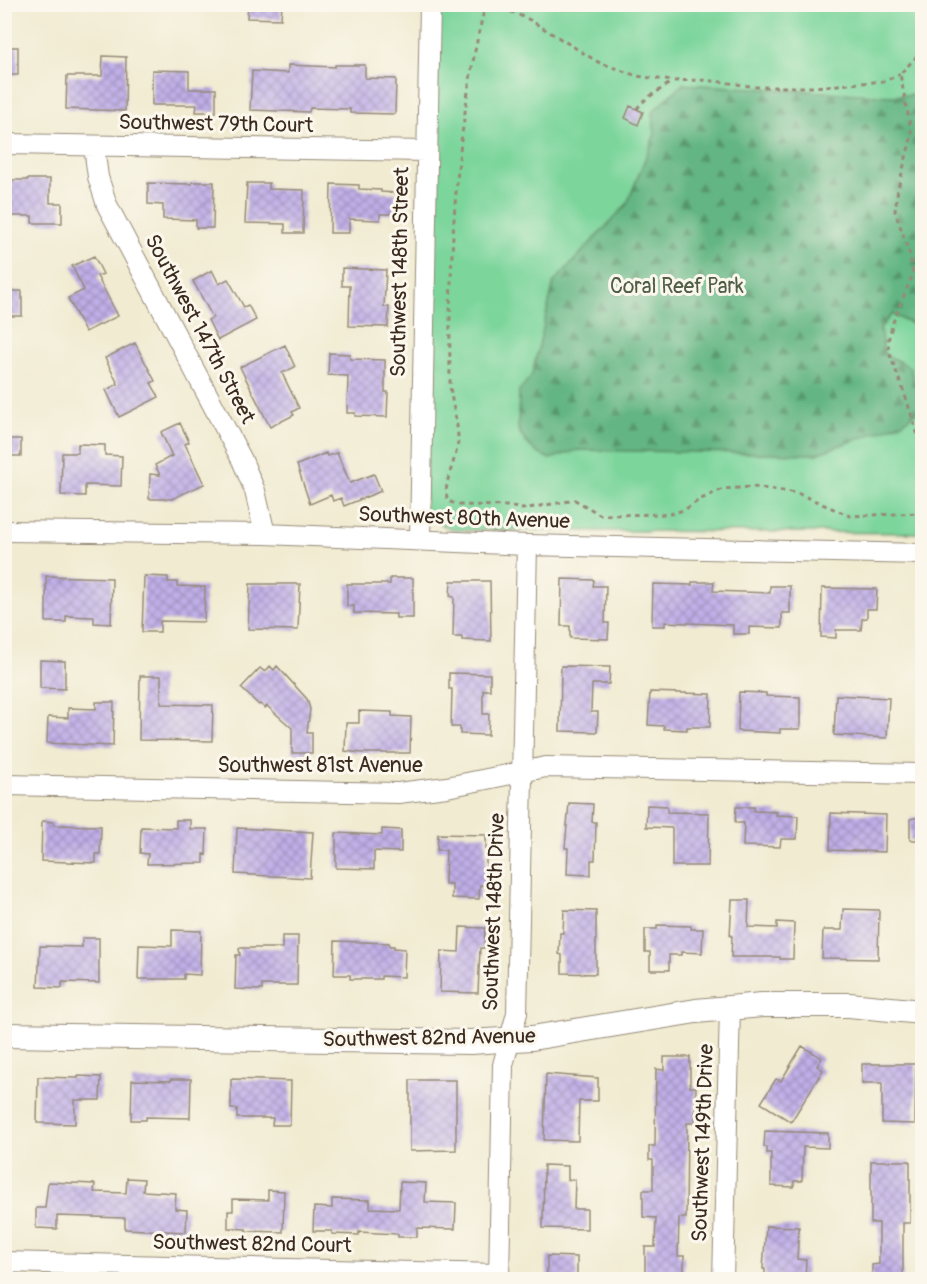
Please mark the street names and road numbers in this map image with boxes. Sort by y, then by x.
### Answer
street label: Southwest 79th Court [118,109,314,139]
street label: Southwest 148th Street [385,166,415,377]
street label: Southwest 147th Street [139,230,262,429]
street label: Southwest 80th Avenue [358,501,571,535]
street label: Southwest 81st Avenue [217,752,423,779]
street label: Southwest 148th Drive [477,812,511,1011]
street label: Southwest 82nd Avenue [322,1023,536,1053]
street label: Southwest 149th Drive [686,1043,720,1243]
street label: Southwest 82nd Court [152,1229,352,1259]

